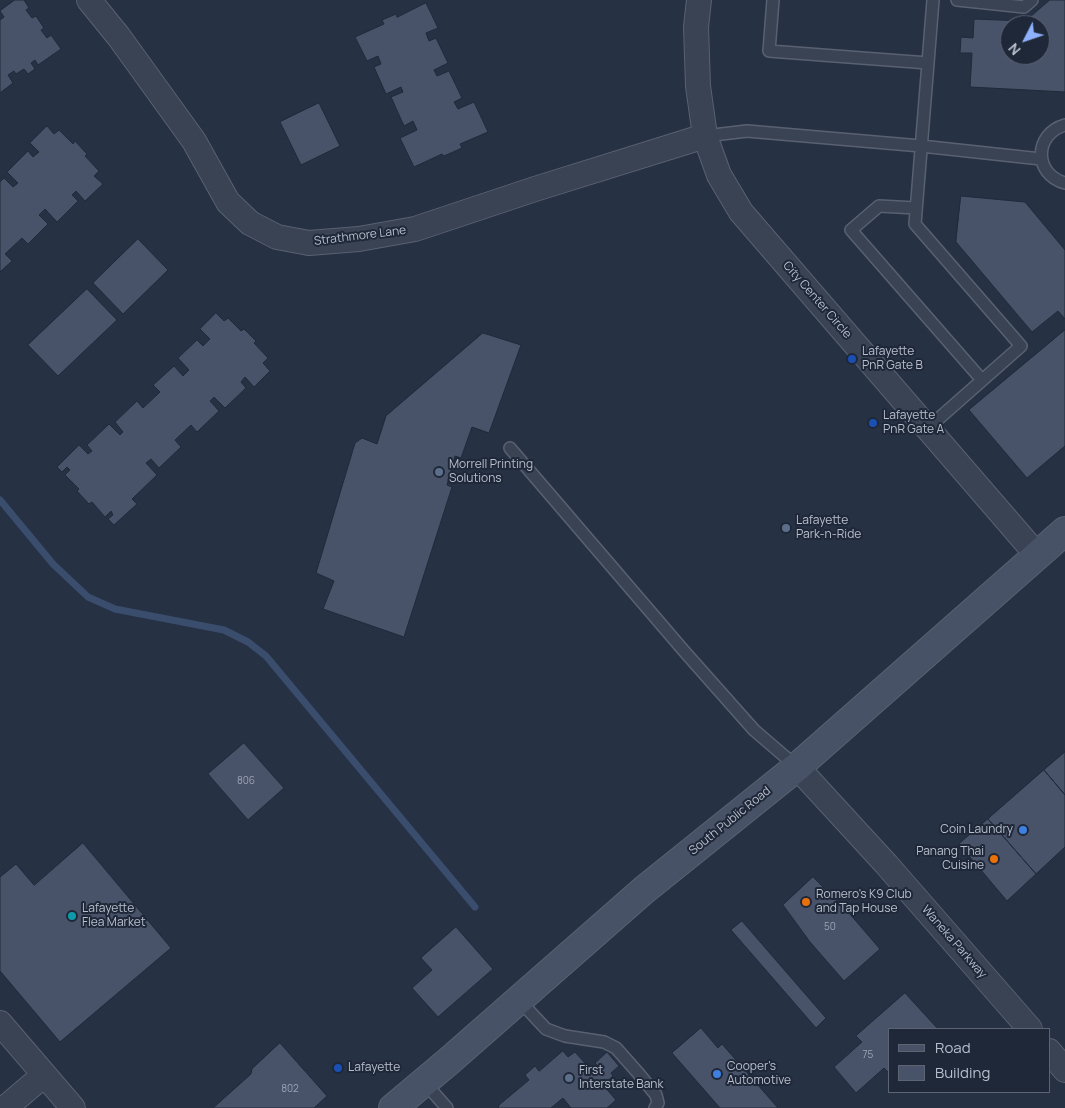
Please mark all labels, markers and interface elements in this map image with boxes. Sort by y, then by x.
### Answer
north arrow [1000,15,1050,65]
text: N [1004,39,1025,60]
street label: Strathmore Lane [313,223,407,249]
street label: City Center Circle [780,258,854,342]
place label: Lafayette PnR Gate B [862,345,923,373]
marker: Lafayette PnR Gate B [846,353,858,365]
place label: Lafayette PnR Gate A [883,409,944,437]
marker: Lafayette PnR Gate A [867,417,879,429]
place label: Morrell Printing Solutions [449,458,533,486]
marker: Morrell Printing Solutions [433,466,445,478]
place label: Lafayette Park-n-Ride [796,514,861,542]
marker: Lafayette Park-n-Ride [780,522,792,534]
house number: 806 [237,775,255,787]
street label: South Public Road [686,784,774,858]
place label: Coin Laundry [940,823,1013,837]
marker: Coin Laundry [1017,824,1029,836]
place label: Panang Thai Cuisine [916,845,984,873]
marker: Panang Thai Cuisine [988,853,1000,865]
place label: Romero's K9 Club and Tap House [816,888,912,916]
marker: Romero's K9 Club and Tap House [800,896,812,908]
place label: Lafayette Flea Market [82,902,146,930]
street label: Waneka Parkway [918,903,990,981]
marker: Lafayette Flea Market [66,910,78,922]
house number: 50 [824,921,836,933]
legend [888,1028,1050,1093]
text: Road [935,1037,971,1058]
house number: 75 [863,1049,873,1061]
place label: Cooper's Automotive [727,1060,791,1088]
place label: Lafayette [348,1061,400,1075]
marker: Lafayette [332,1062,344,1074]
text: Building [935,1062,990,1083]
place label: First Interstate Bank [579,1064,663,1092]
marker: Cooper's Automotive [711,1068,723,1080]
marker: First Interstate Bank [563,1072,575,1084]
house number: 802 [281,1083,299,1095]

